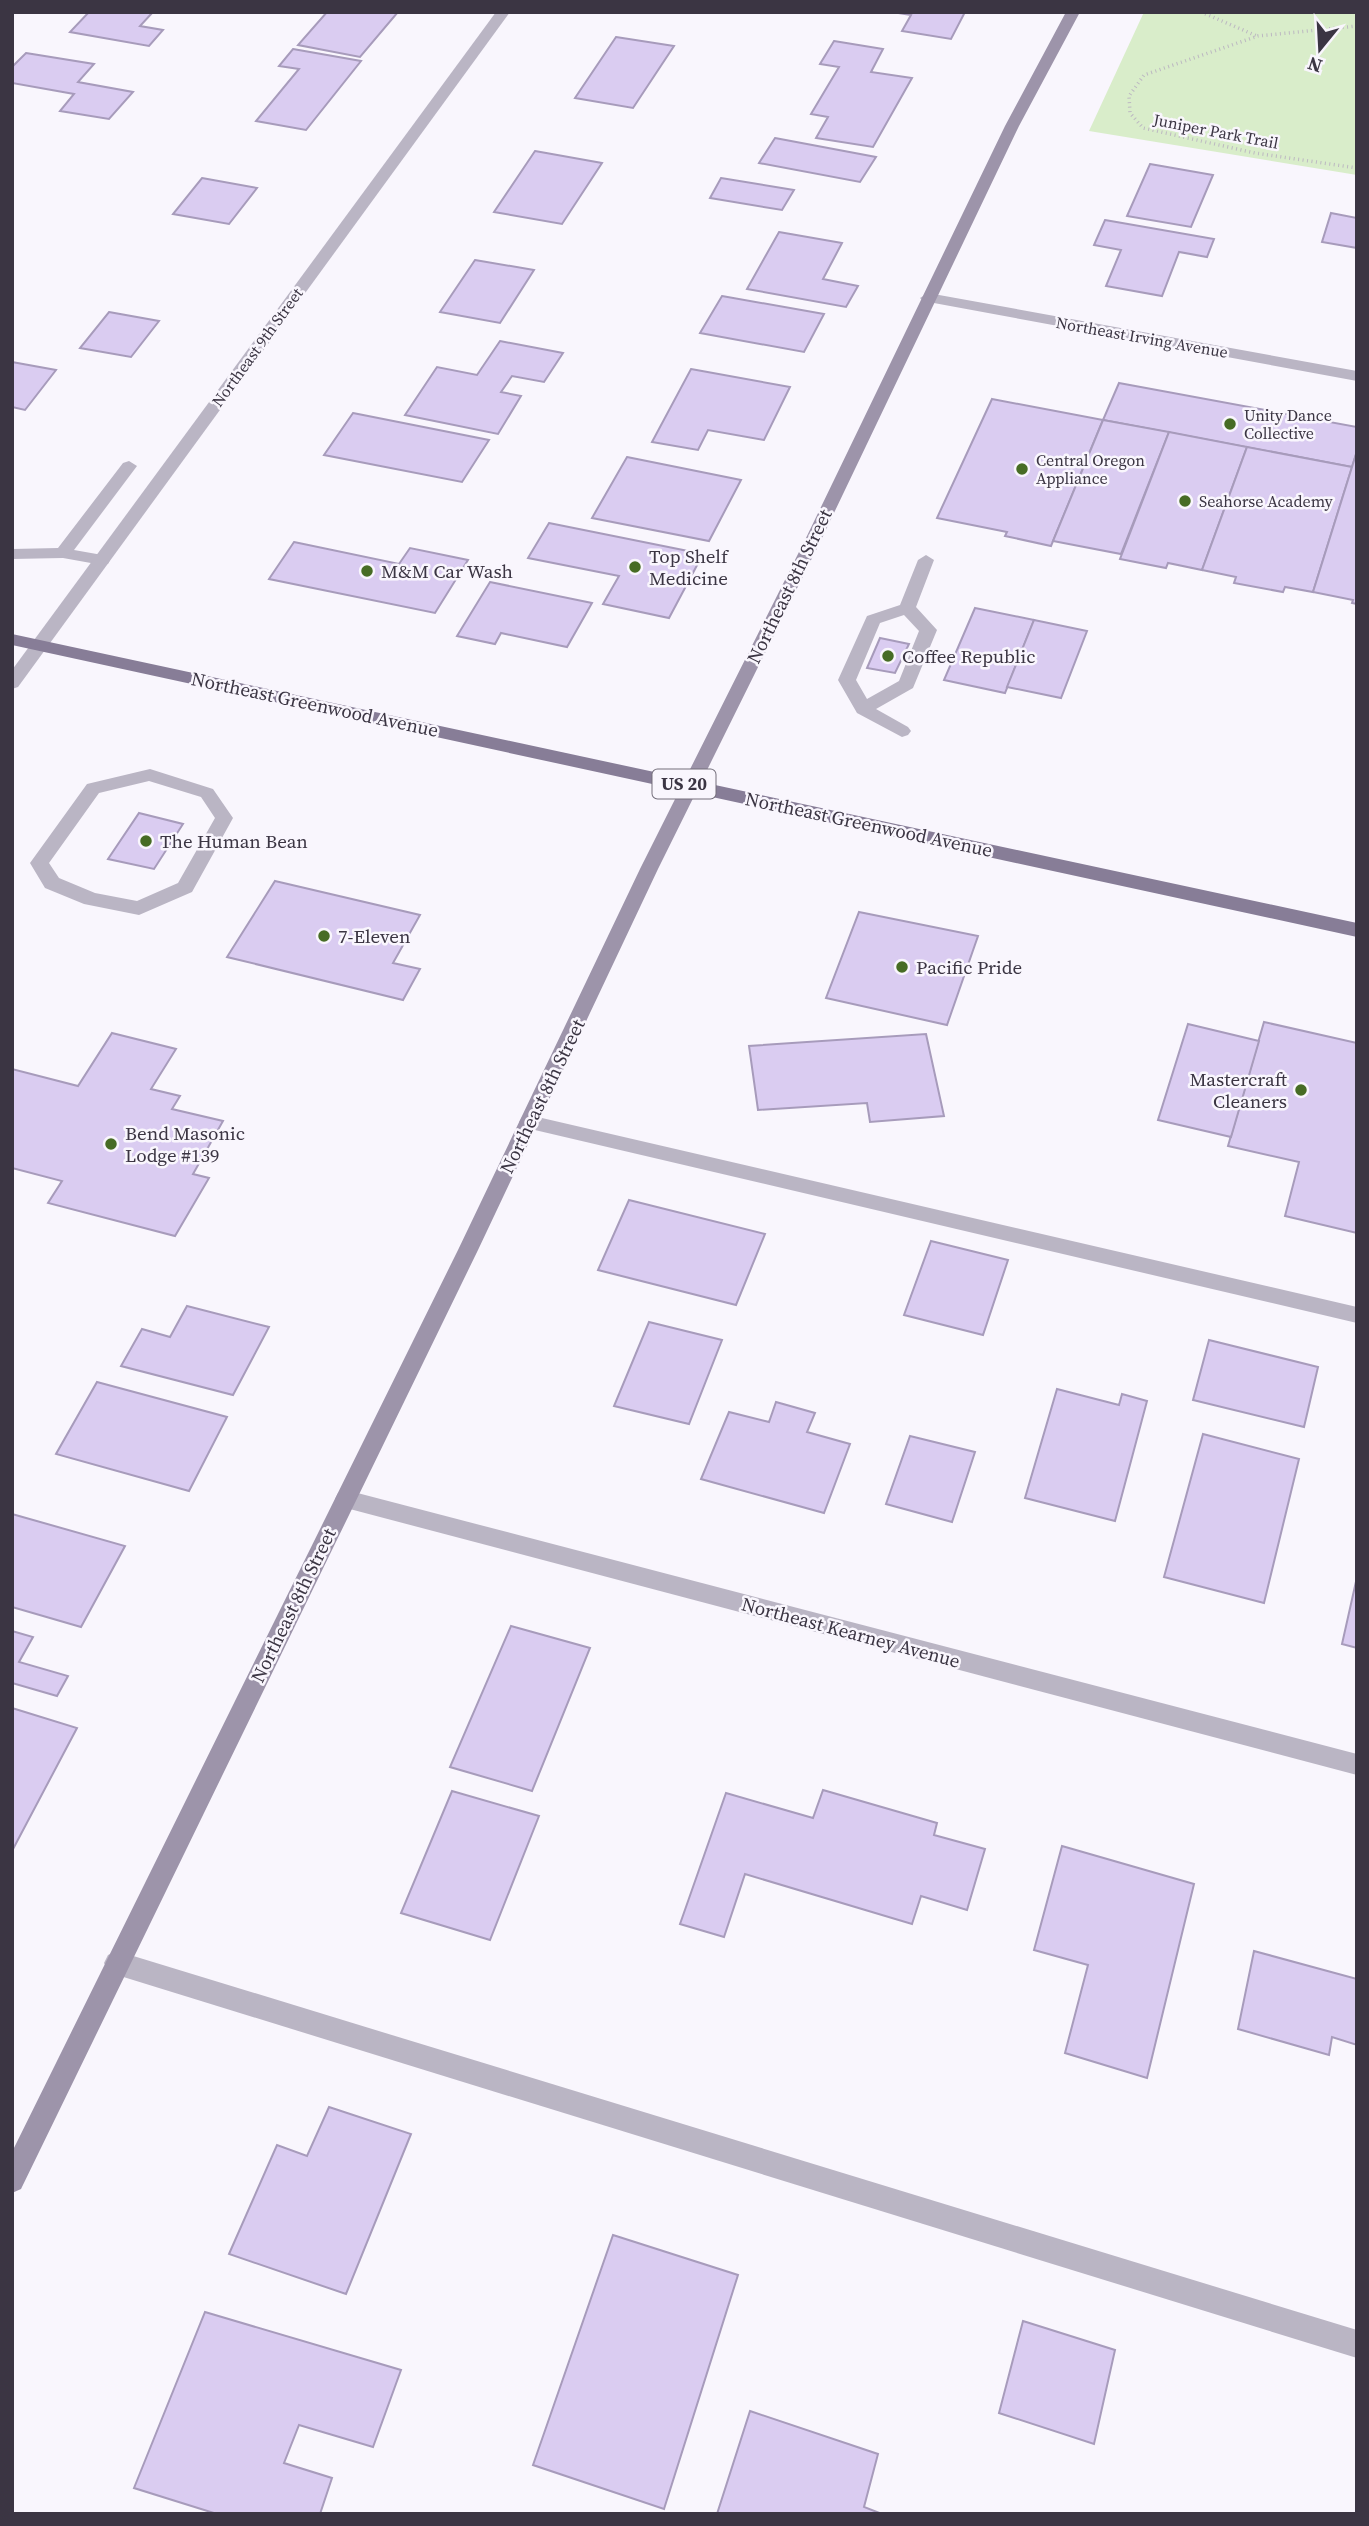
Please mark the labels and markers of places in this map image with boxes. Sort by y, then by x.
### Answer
place label: Unity Dance Collective [1244,404,1332,444]
marker: Unity Dance Collective [1222,416,1238,432]
place label: Central Oregon Appliance [1036,449,1145,489]
marker: Central Oregon Appliance [1014,461,1030,477]
place label: Seahorse Academy [1199,490,1334,512]
marker: Seahorse Academy [1177,493,1193,509]
place label: Top Shelf Medicine [649,543,730,591]
place label: M&M Car Wash [381,558,513,584]
marker: Top Shelf Medicine [627,559,643,575]
marker: M&M Car Wash [359,563,375,579]
place label: Coffee Republic [902,643,1035,669]
marker: Coffee Republic [880,648,896,664]
place label: The Human Bean [160,828,308,854]
marker: The Human Bean [138,833,154,849]
place label: 7-Eleven [338,923,410,949]
marker: 7-Eleven [316,928,332,944]
place label: Pacific Pride [916,954,1022,980]
marker: Pacific Pride [894,959,910,975]
place label: Mastercraft Cleaners [1190,1066,1288,1114]
marker: Mastercraft Cleaners [1293,1082,1309,1098]
place label: Bend Masonic Lodge #139 [125,1120,245,1168]
marker: Bend Masonic Lodge #139 [103,1136,119,1152]

